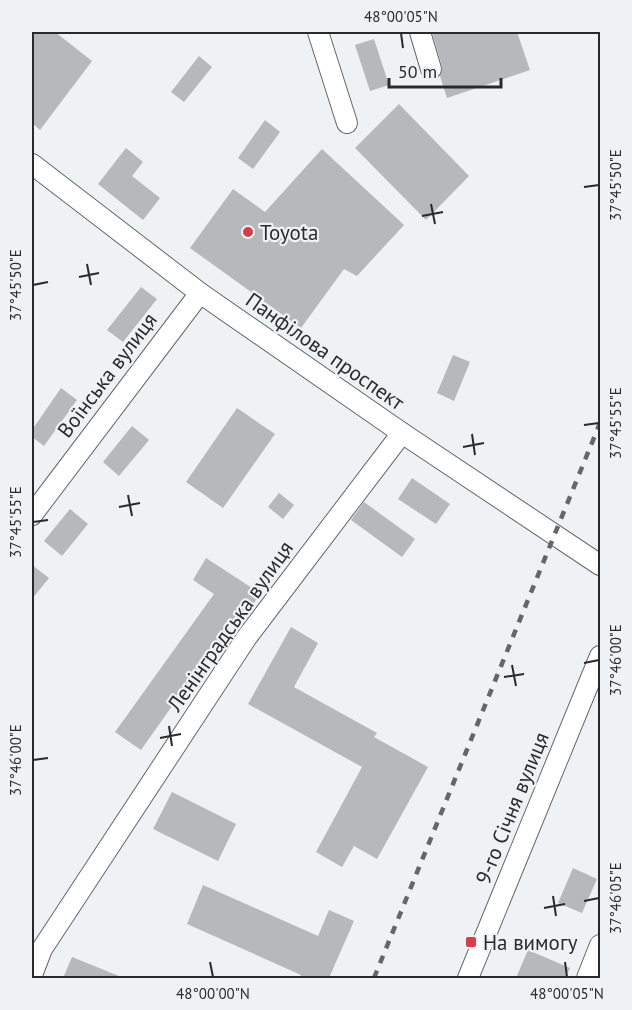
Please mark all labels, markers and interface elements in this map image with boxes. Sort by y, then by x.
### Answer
text: 48°00'05"N [364,7,438,26]
scale bar [389,51,502,89]
text: 50 m [398,60,437,83]
text: 37°45'50"E [606,149,625,221]
place label: Toyota [260,219,318,246]
marker: Toyota [241,225,255,239]
text: 37°45'50"E [6,249,25,321]
street label: Панфілова проспект [240,286,410,416]
street label: Воїнська вулиця [51,307,163,443]
text: 37°45'55"E [606,387,625,459]
text: 37°45'55"E [6,486,25,558]
street label: Ленінградська вулиця [161,536,299,717]
text: 37°46'00"E [606,624,625,696]
text: 37°46'00"E [6,724,25,796]
street label: 9-го Січня вулиця [469,728,555,888]
text: 37°46'05"E [606,862,625,934]
place label: На вимогу [483,929,578,956]
marker: На вимогу [464,935,478,949]
text: 48°00'00"N [176,984,250,1003]
text: 48°00'05"N [530,984,604,1003]

